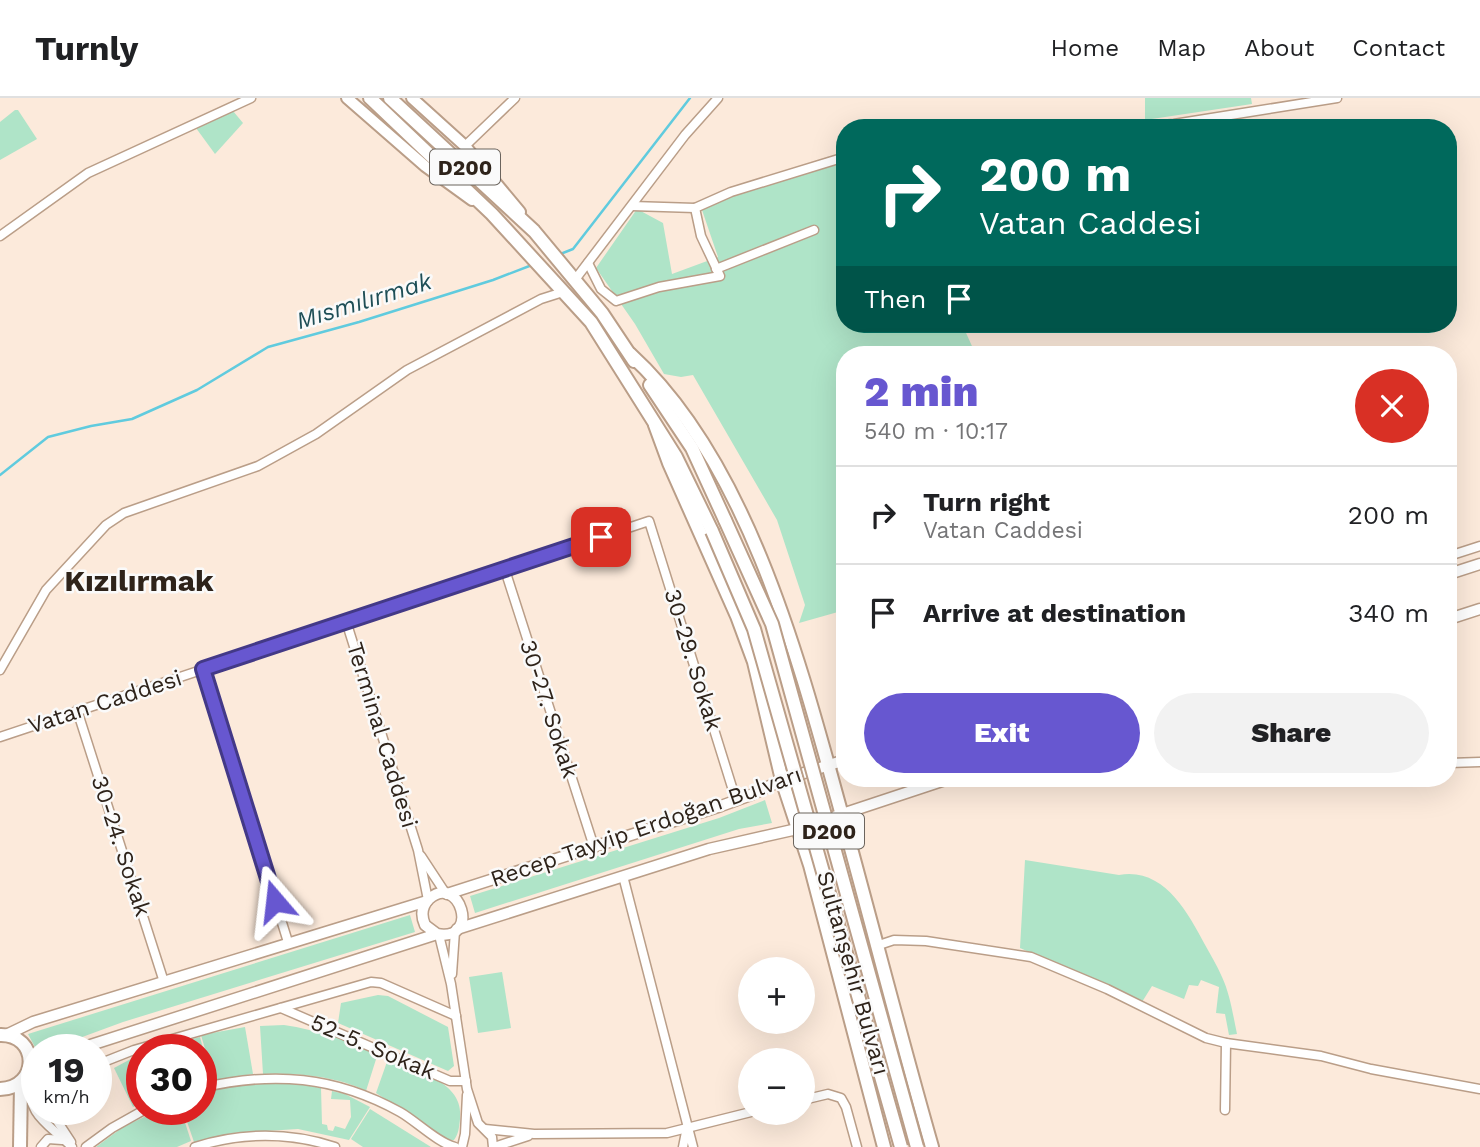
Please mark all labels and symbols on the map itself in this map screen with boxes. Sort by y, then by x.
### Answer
road number: D200 [430,150,500,184]
water label: Mısmılırmak [293,267,436,335]
pin [571,507,631,567]
district label: Kızılırmak [64,563,214,598]
street label: 30-29. Sokak [659,586,727,734]
street label: 30-27. Sokak [514,637,584,781]
street label: Terminal Caddesi [341,639,423,831]
street label: Vatan Caddesi [25,664,185,740]
street label: Recep Tayyip Erdoğan Bulvarı [487,761,805,893]
street label: 30-24. Sokak [86,772,156,920]
road number: D200 [794,814,864,848]
position arrow [238,864,312,938]
street label: Sultanşehir Bulvarı [811,868,895,1078]
street label: 52-5. Sokak [307,1009,439,1085]
speed limit sign: 30 [126,1034,217,1125]

